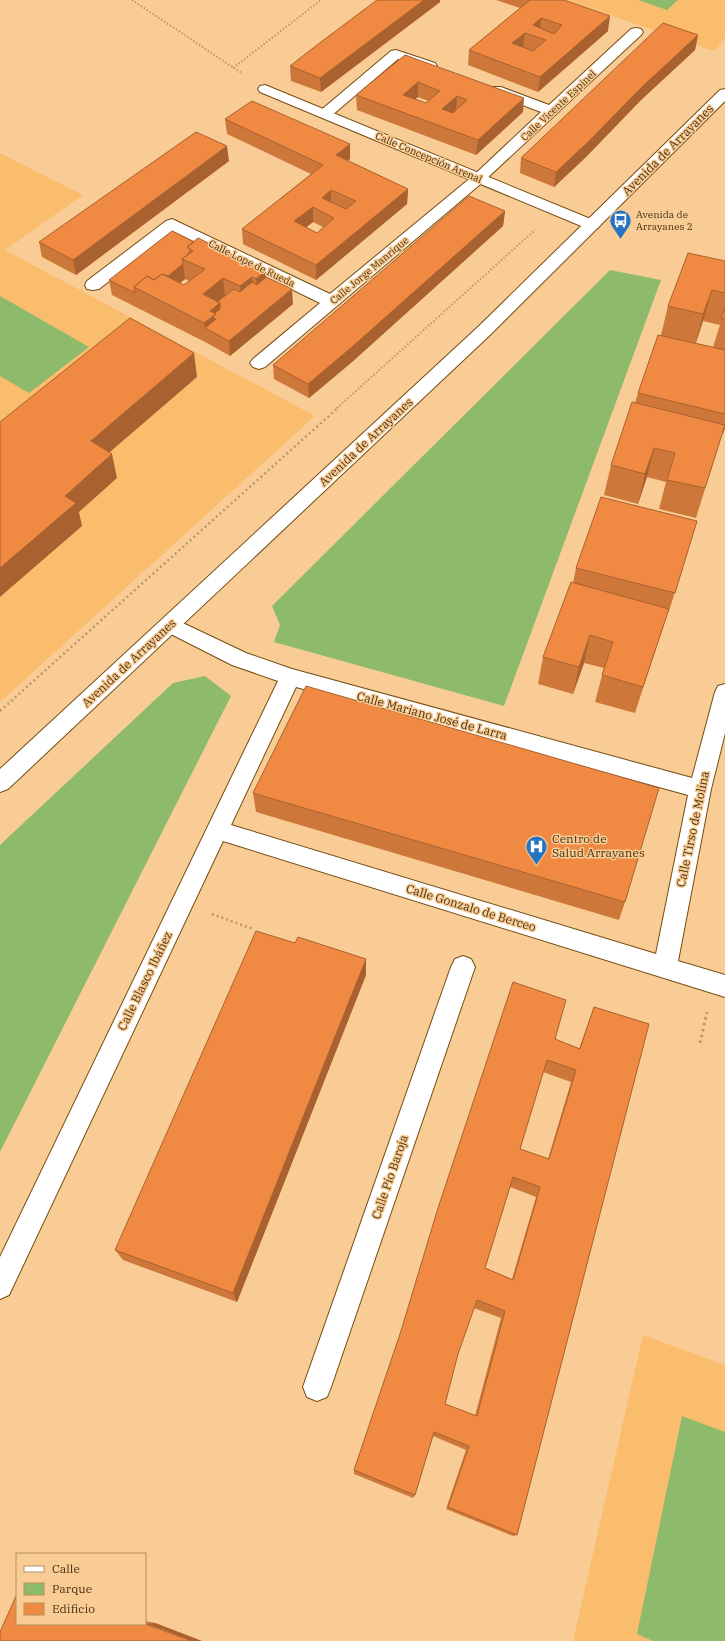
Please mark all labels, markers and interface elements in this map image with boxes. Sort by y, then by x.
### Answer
street label: Calle Vicente Espinel [518,67,599,144]
street label: Avenida de Arrayanes [619,101,717,199]
street label: Calle Concepción Arenal [373,129,484,186]
bus stop icon: Avenida de Arrayanes 2 [608,207,634,240]
place label: Avenida de Arrayanes 2 [636,208,693,233]
street label: Calle Jorge Manrique [327,234,411,307]
street label: Calle Lope de Rueda [206,237,298,290]
street label: Avenida de Arrayanes [315,394,416,489]
street label: Avenida de Arrayanes [78,615,179,710]
street label: Calle Mariano José de Larra [355,688,509,743]
street label: Calle Tirso de Molina [673,769,712,888]
place label: Centro de Salud Arrayanes [552,831,645,860]
hospital icon: Centro de Salud Arrayanes [523,833,549,866]
street label: Calle Gonzalo de Berceo [404,881,538,935]
street label: Calle Blasco Ibáñez [114,929,175,1033]
street label: Calle Pío Baroja [368,1132,411,1221]
legend [16,1553,146,1625]
text: Calle [52,1561,80,1576]
text: Parque [52,1581,92,1596]
text: Edificio [52,1601,95,1616]

